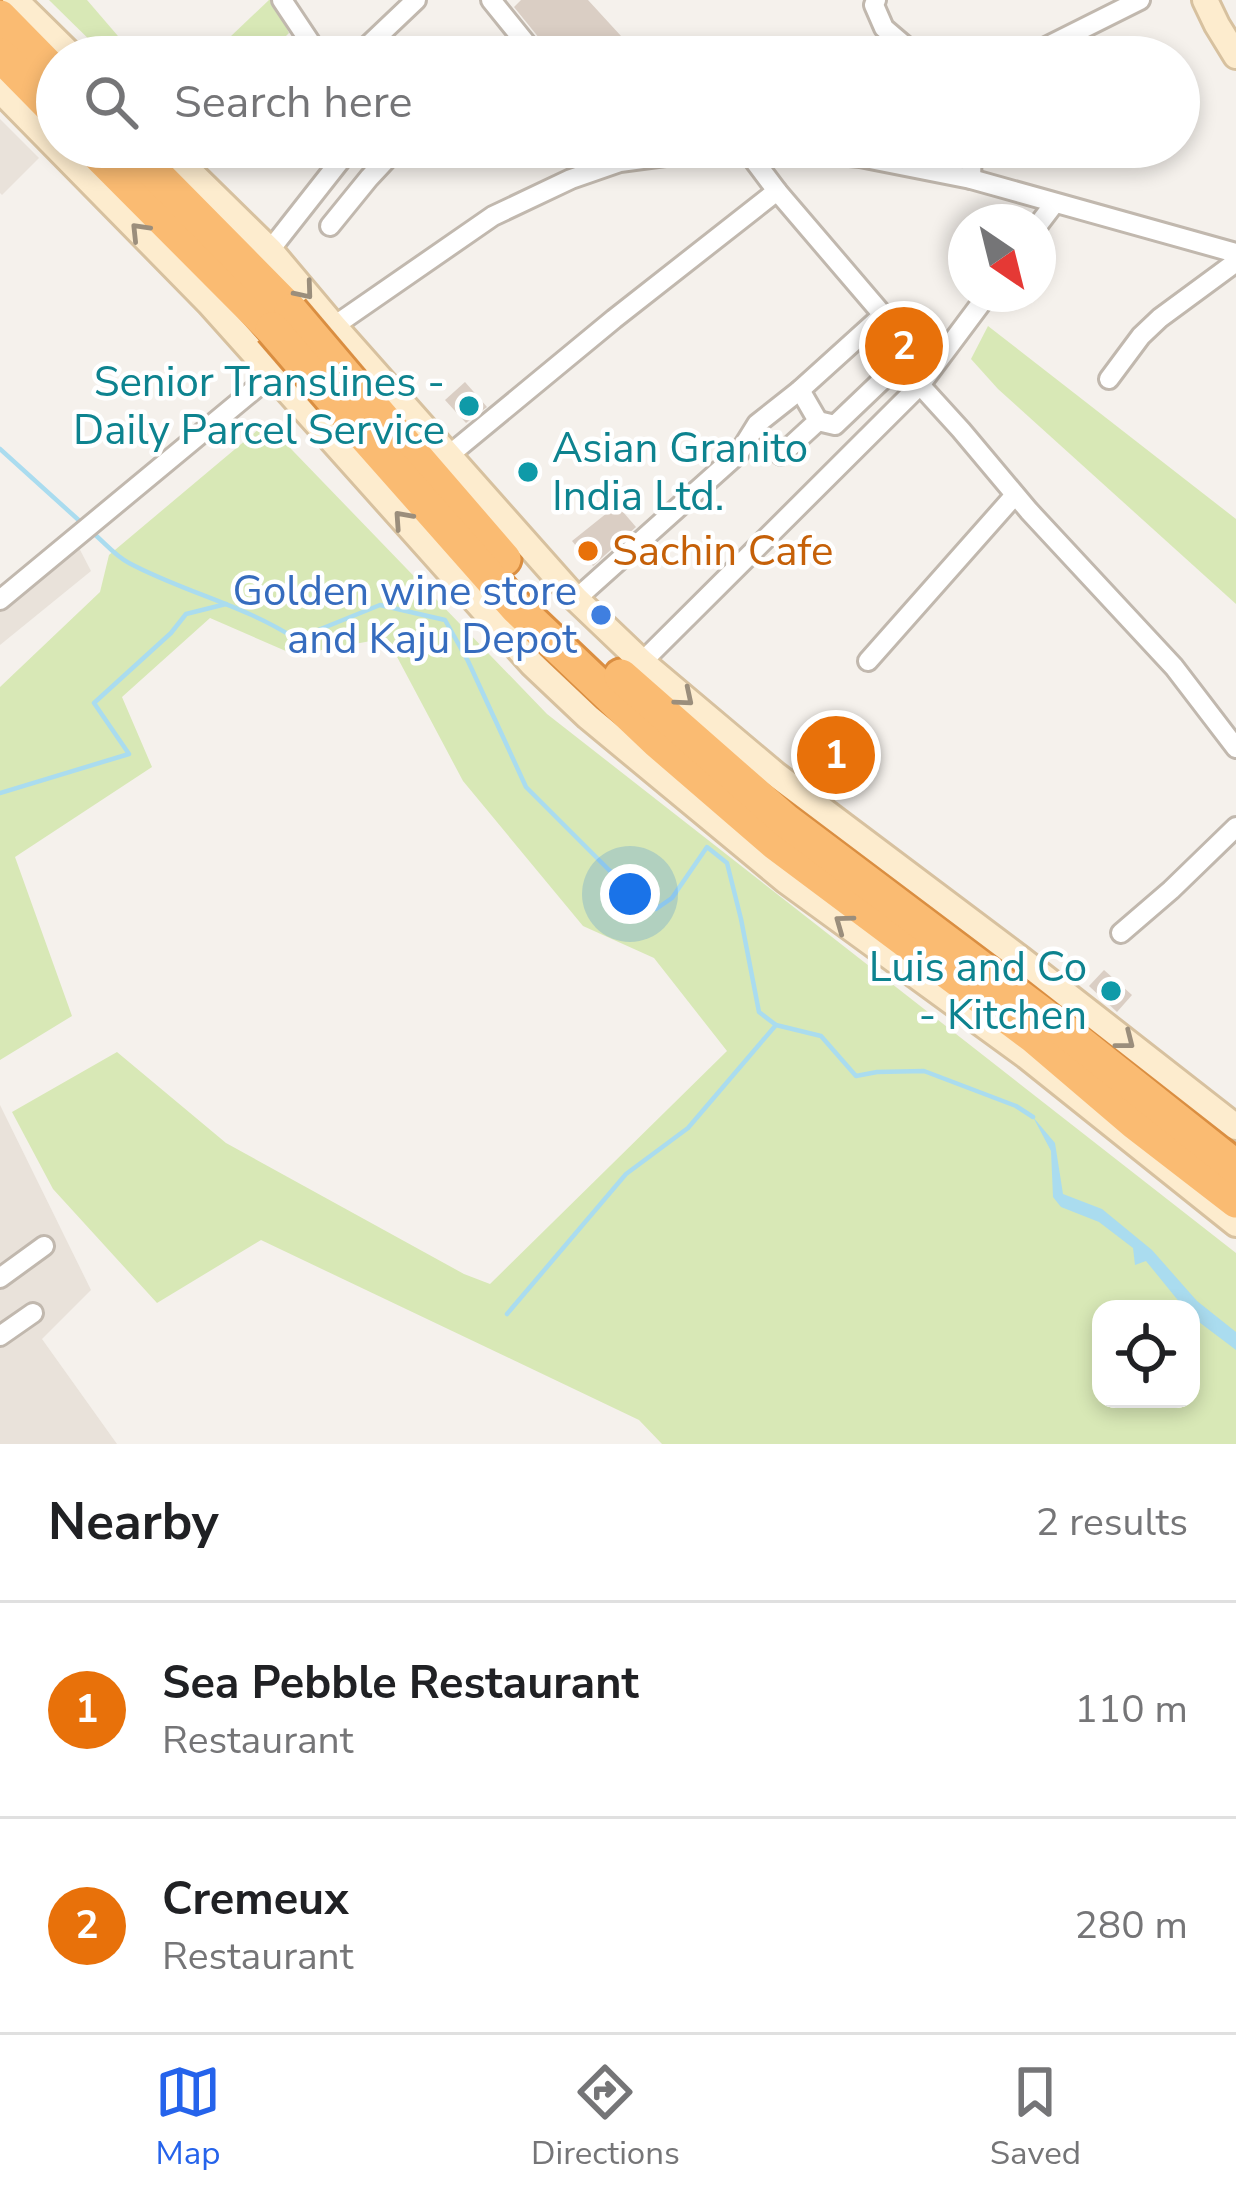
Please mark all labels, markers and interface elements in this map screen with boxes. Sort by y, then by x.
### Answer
search box [36,36,1200,168]
icon: search [78,69,144,135]
text: Search here [174,72,413,133]
north arrow [948,204,1056,312]
one-way arrow [131,223,153,245]
one-way arrow [290,277,312,299]
pin: 2 [865,301,943,391]
place label: Senior Translines - Daily Parcel Service [73,354,445,459]
marker: Senior Translines - Daily Parcel Service [456,393,482,419]
place label: Asian Granito India Ltd. [552,420,808,525]
marker: Asian Granito India Ltd. [515,459,541,485]
one-way arrow [395,511,416,533]
place label: Sachin Cafe [612,523,833,580]
marker: Sachin Cafe [575,538,601,564]
place label: Golden wine store and Kaju Depot [232,563,577,668]
marker: Golden wine store and Kaju Depot [588,602,614,628]
one-way arrow [671,684,693,706]
pin: 1 [797,710,875,800]
your location [600,864,660,924]
one-way arrow [835,915,857,937]
place label: Luis and Co - Kitchen [869,939,1087,1044]
marker: Luis and Co - Kitchen [1098,978,1124,1004]
one-way arrow [1112,1027,1134,1048]
map controls [1092,1300,1200,1408]
button: locate [1092,1300,1200,1408]
text: Nearby [48,1487,219,1557]
text: 2 results [1036,1496,1188,1549]
text: Sea Pebble Restaurant [162,1653,639,1714]
text: 1 [75,1683,99,1736]
text: 110 m [1074,1683,1188,1736]
text: Restaurant [162,1714,353,1767]
text: Cremeux [162,1869,349,1930]
text: 2 [75,1899,99,1952]
text: 280 m [1074,1899,1188,1952]
text: Restaurant [162,1930,353,1983]
tab: Map [155,2059,221,2176]
tab: Directions [531,2059,680,2176]
tab: Saved [990,2059,1081,2176]

